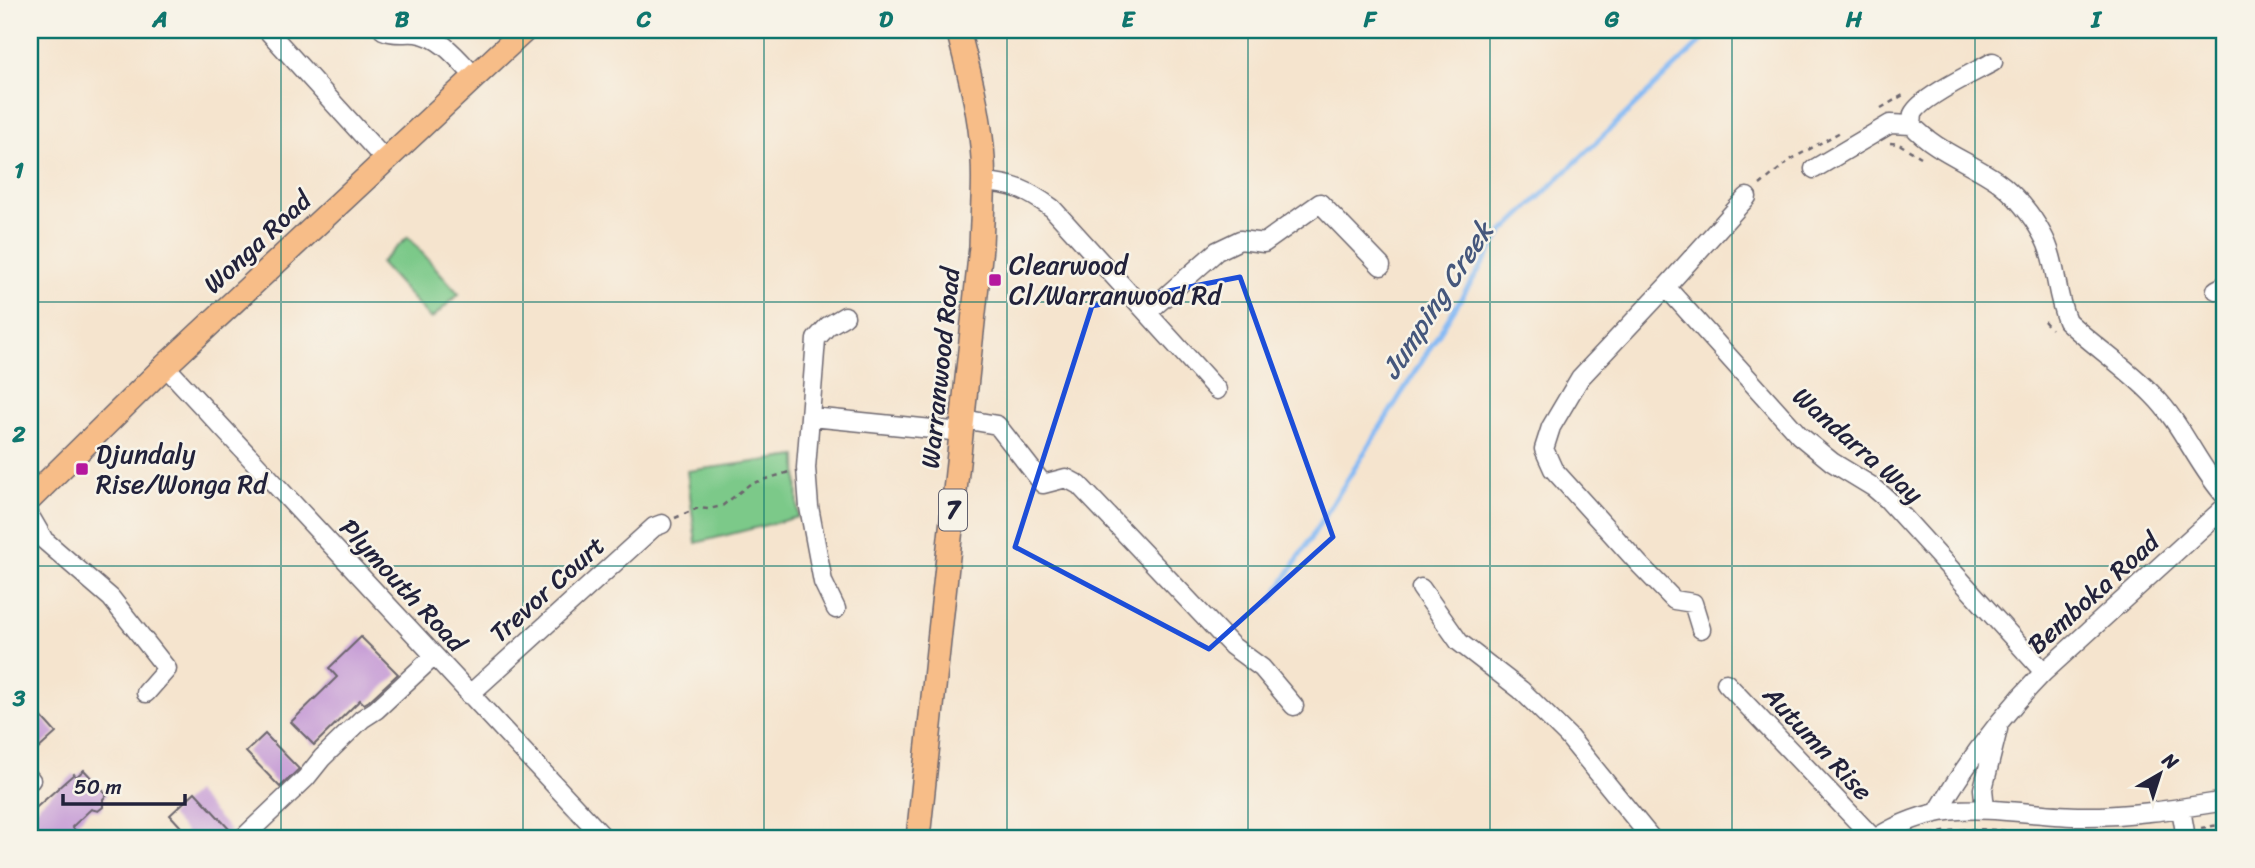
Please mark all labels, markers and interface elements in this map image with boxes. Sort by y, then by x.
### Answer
text: A [151,0,168,40]
text: B [395,0,410,40]
text: C [636,0,652,40]
text: D [879,0,894,40]
text: E [1122,0,1137,40]
text: F [1363,0,1378,40]
text: G [1604,0,1620,40]
text: H [1845,0,1863,40]
text: I [2090,0,2102,40]
text: 1 [14,150,24,191]
street label: Wonga Road [192,177,324,305]
water label: Jumping Creek [1367,209,1508,389]
place label: Clearwood Cl/Warranwood Rd [1009,242,1223,318]
street label: Warranwood Road [907,263,974,471]
marker: Clearwood Cl/Warranwood Rd [987,272,1003,288]
street label: Wandarra Way [1782,375,1934,516]
text: 2 [11,414,26,455]
place label: Djundaly Rise/Wonga Rd [96,431,269,507]
marker: Djundaly Rise/Wonga Rd [74,461,90,477]
road number: 7 [939,490,967,530]
street label: Plymouth Road [328,507,480,665]
street label: Bemboka Road [2016,519,2172,666]
street label: Trevor Court [478,524,616,654]
street label: Autumn Rise [1751,673,1884,812]
text: 3 [12,678,26,719]
north arrow [2126,738,2196,808]
text: N [2154,744,2187,779]
scale bar [63,763,186,807]
text: 50 m [74,768,122,806]

